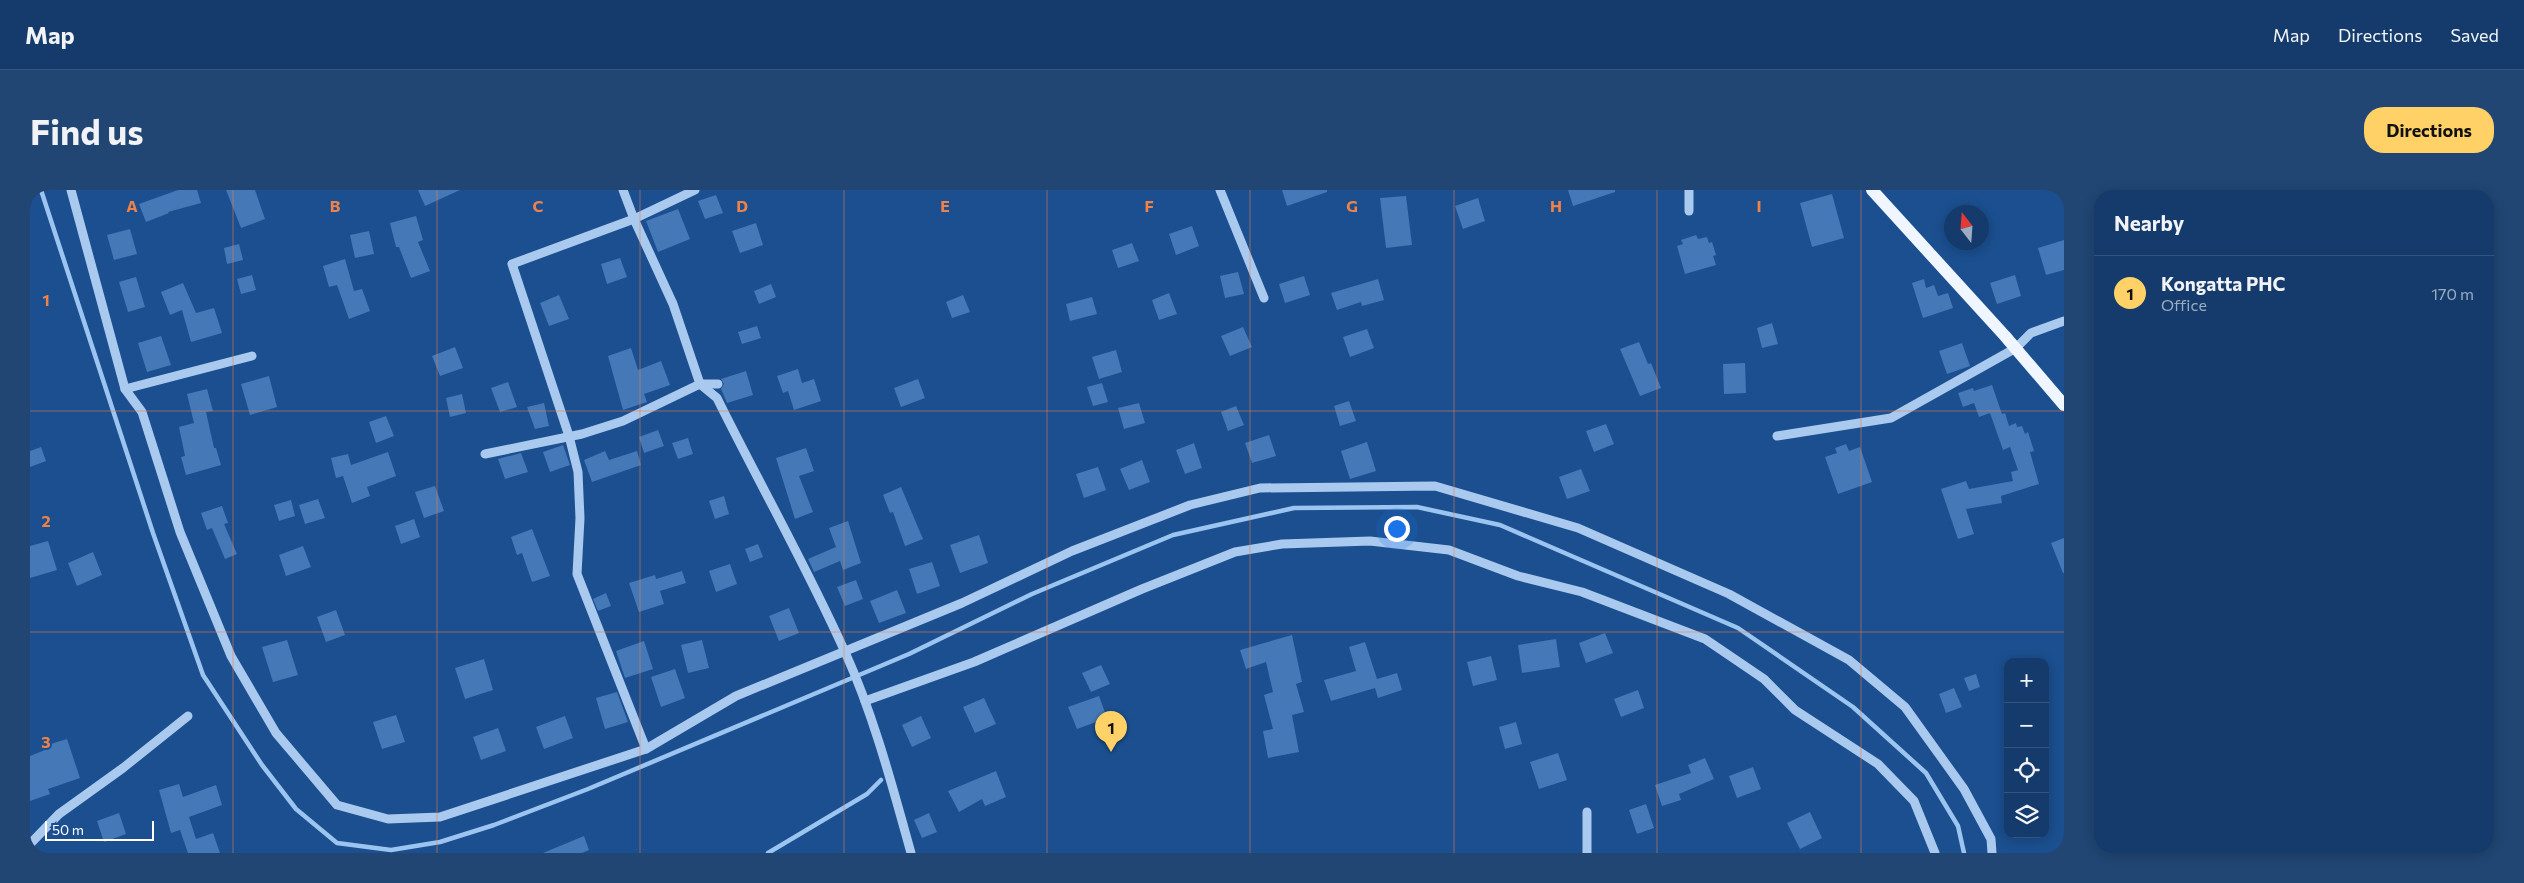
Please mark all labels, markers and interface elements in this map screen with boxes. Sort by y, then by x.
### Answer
text: Map [25,20,75,49]
text: Map [2273,24,2310,46]
text: Directions [2338,24,2422,46]
text: Saved [2450,24,2499,46]
button: Directions [2364,107,2494,153]
text: Find us [30,109,144,152]
text: A [126,196,138,215]
text: B [330,196,341,215]
text: C [533,196,544,215]
text: D [736,196,748,215]
text: E [940,196,950,215]
text: F [1144,196,1154,215]
text: G [1346,196,1358,215]
text: H [1550,196,1562,215]
text: I [1756,196,1762,215]
north arrow [1944,205,1989,250]
text: Nearby [2114,210,2184,235]
text: Kongatta PHC [2161,272,2285,295]
text: 1 [2126,284,2134,303]
text: 170 m [2431,284,2474,303]
text: 1 [42,290,50,309]
text: Office [2161,295,2207,314]
text: 2 [41,511,51,530]
your location [1384,516,1410,542]
map controls [2004,658,2049,838]
button: + [2004,658,2049,703]
button: − [2004,703,2049,748]
pin: 1 [1095,711,1127,752]
text: 3 [41,732,51,751]
button: locate [2004,748,2049,793]
button: layers [2004,793,2049,838]
scale bar [45,818,154,841]
text: 50 m [52,821,84,838]

